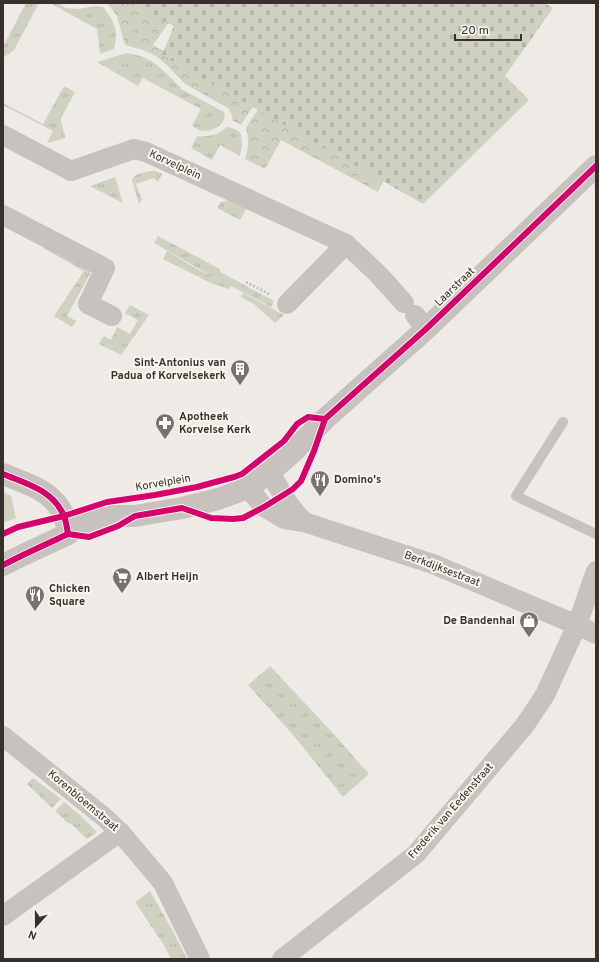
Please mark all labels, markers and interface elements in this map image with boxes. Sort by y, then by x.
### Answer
scale bar [455,16,521,42]
text: 20 m [461,23,489,39]
street label: Korvelplein [147,147,203,183]
street label: Laarstraat [432,264,478,310]
place label: Sint-Antonius van Padua of Korvelsekerk [111,356,226,383]
building icon: Sint-Antonius van Padua of Korvelsekerk [229,358,251,386]
place label: Apotheek Korvelse Kerk [179,410,251,437]
pharmacy icon: Apotheek Korvelse Kerk [154,412,176,440]
restaurant icon: Domino's [309,469,331,497]
street label: Korvelplein [134,471,192,495]
place label: Domino's [334,473,381,487]
street label: Berkdijksestraat [402,548,482,590]
supermarket icon: Albert Heijn [111,566,133,594]
place label: Albert Heijn [136,570,199,584]
place label: Chicken Square [49,582,90,609]
restaurant icon: Chicken Square [24,584,46,612]
shop icon: De Bandenhal [518,610,540,638]
place label: De Bandenhal [443,614,515,628]
street label: Frederik van Eedenstraat [406,760,496,862]
street label: Korenbloemstraat [45,767,121,835]
north arrow [16,906,56,946]
text: N [27,926,39,942]

